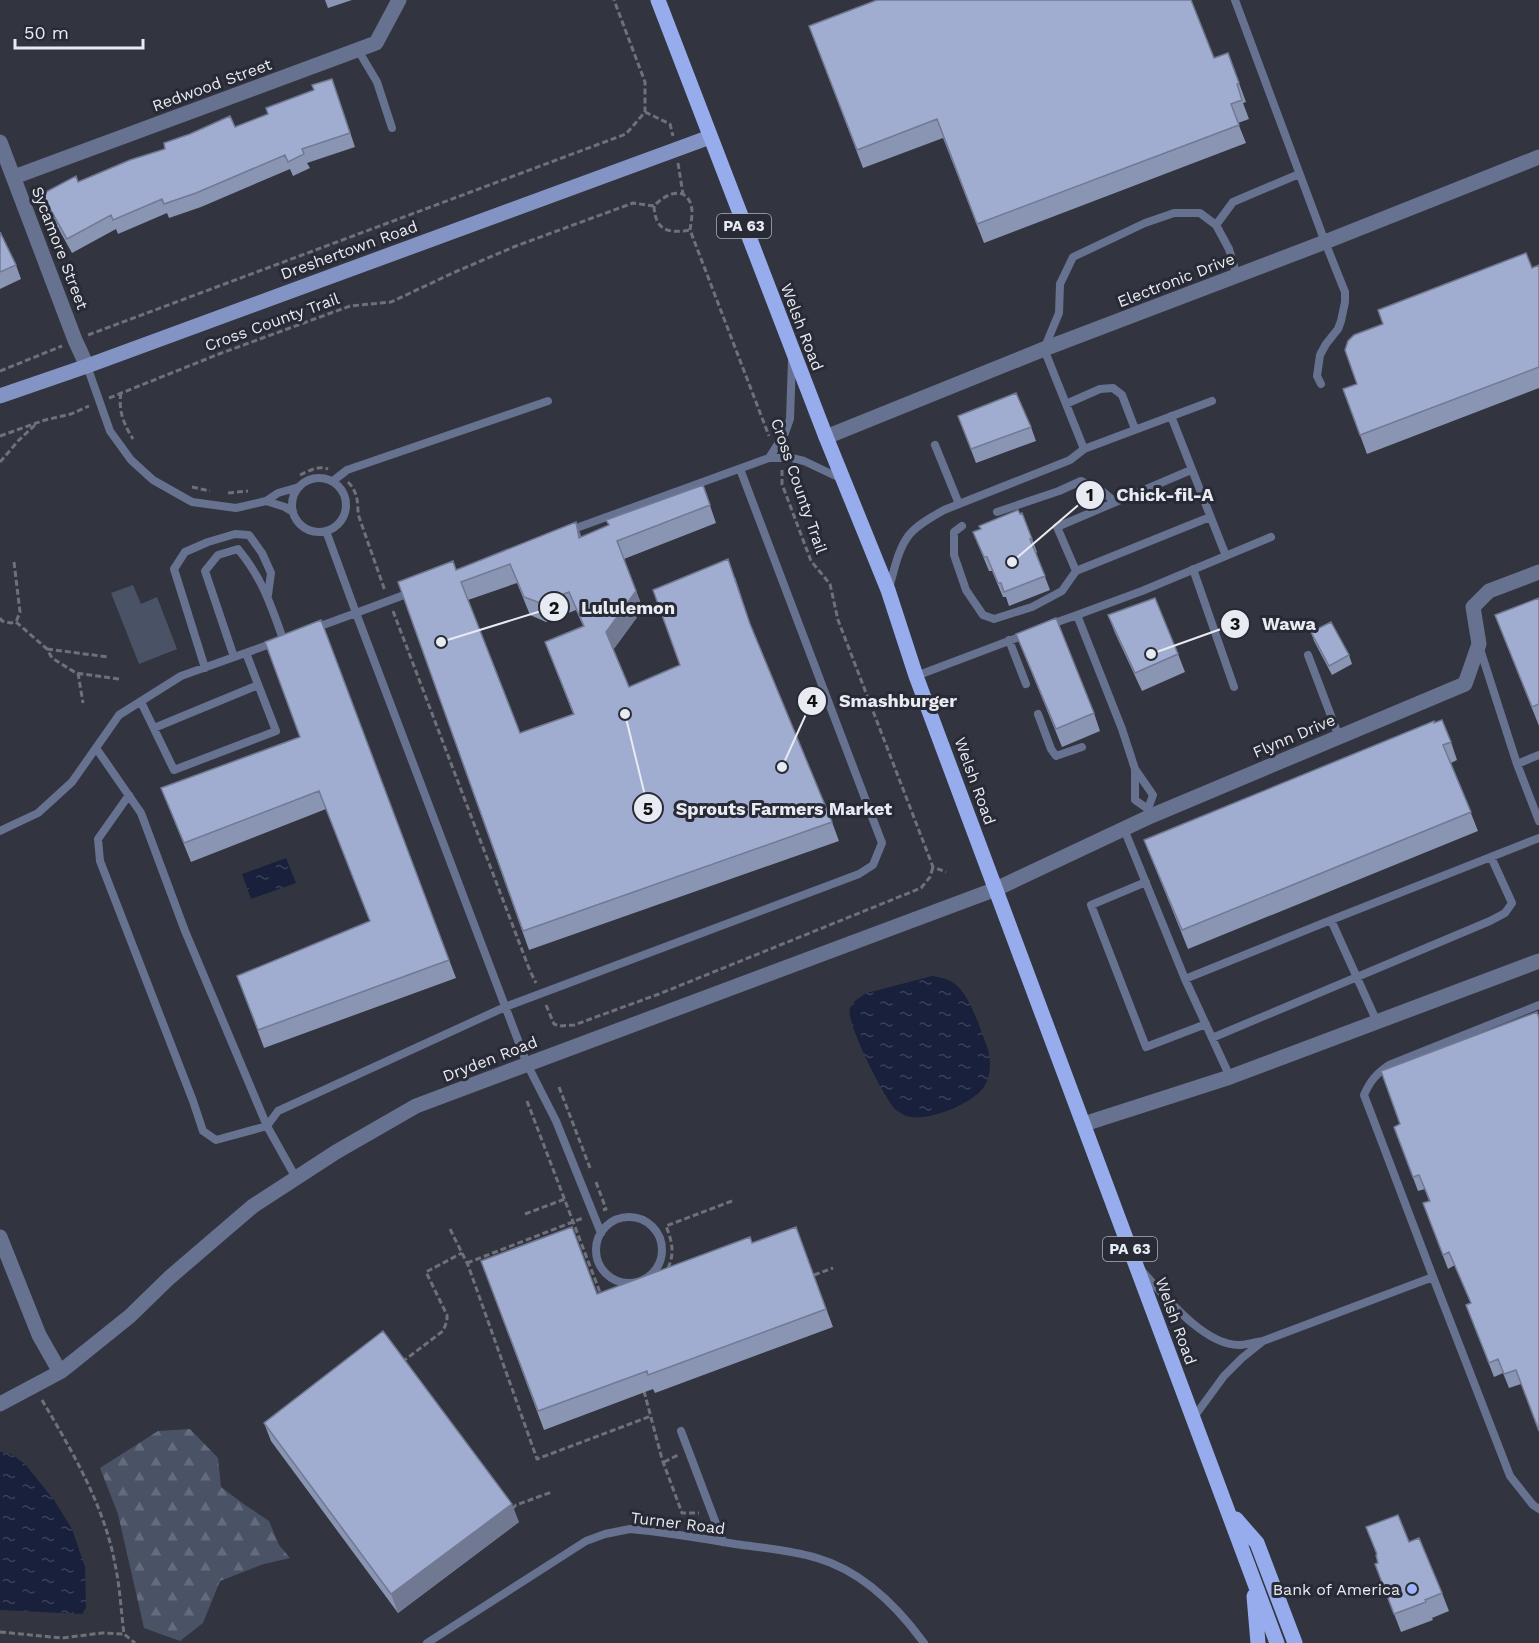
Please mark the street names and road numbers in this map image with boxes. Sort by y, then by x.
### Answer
street label: Redwood Street [150,54,275,115]
street label: Sycamore Street [28,184,92,312]
road number: PA 63 [717,214,771,238]
street label: Dreshertown Road [278,216,420,284]
street label: Electronic Drive [1115,249,1237,311]
street label: Welsh Road [777,281,827,373]
street label: Cross County Trail [202,289,342,355]
street label: Cross County Trail [767,416,831,556]
street label: Flynn Drive [1250,710,1338,762]
street label: Welsh Road [950,735,1000,827]
street label: Dryden Road [440,1032,540,1086]
road number: PA 63 [1103,1237,1157,1261]
street label: Welsh Road [1151,1275,1201,1367]
street label: Turner Road [630,1508,726,1538]

